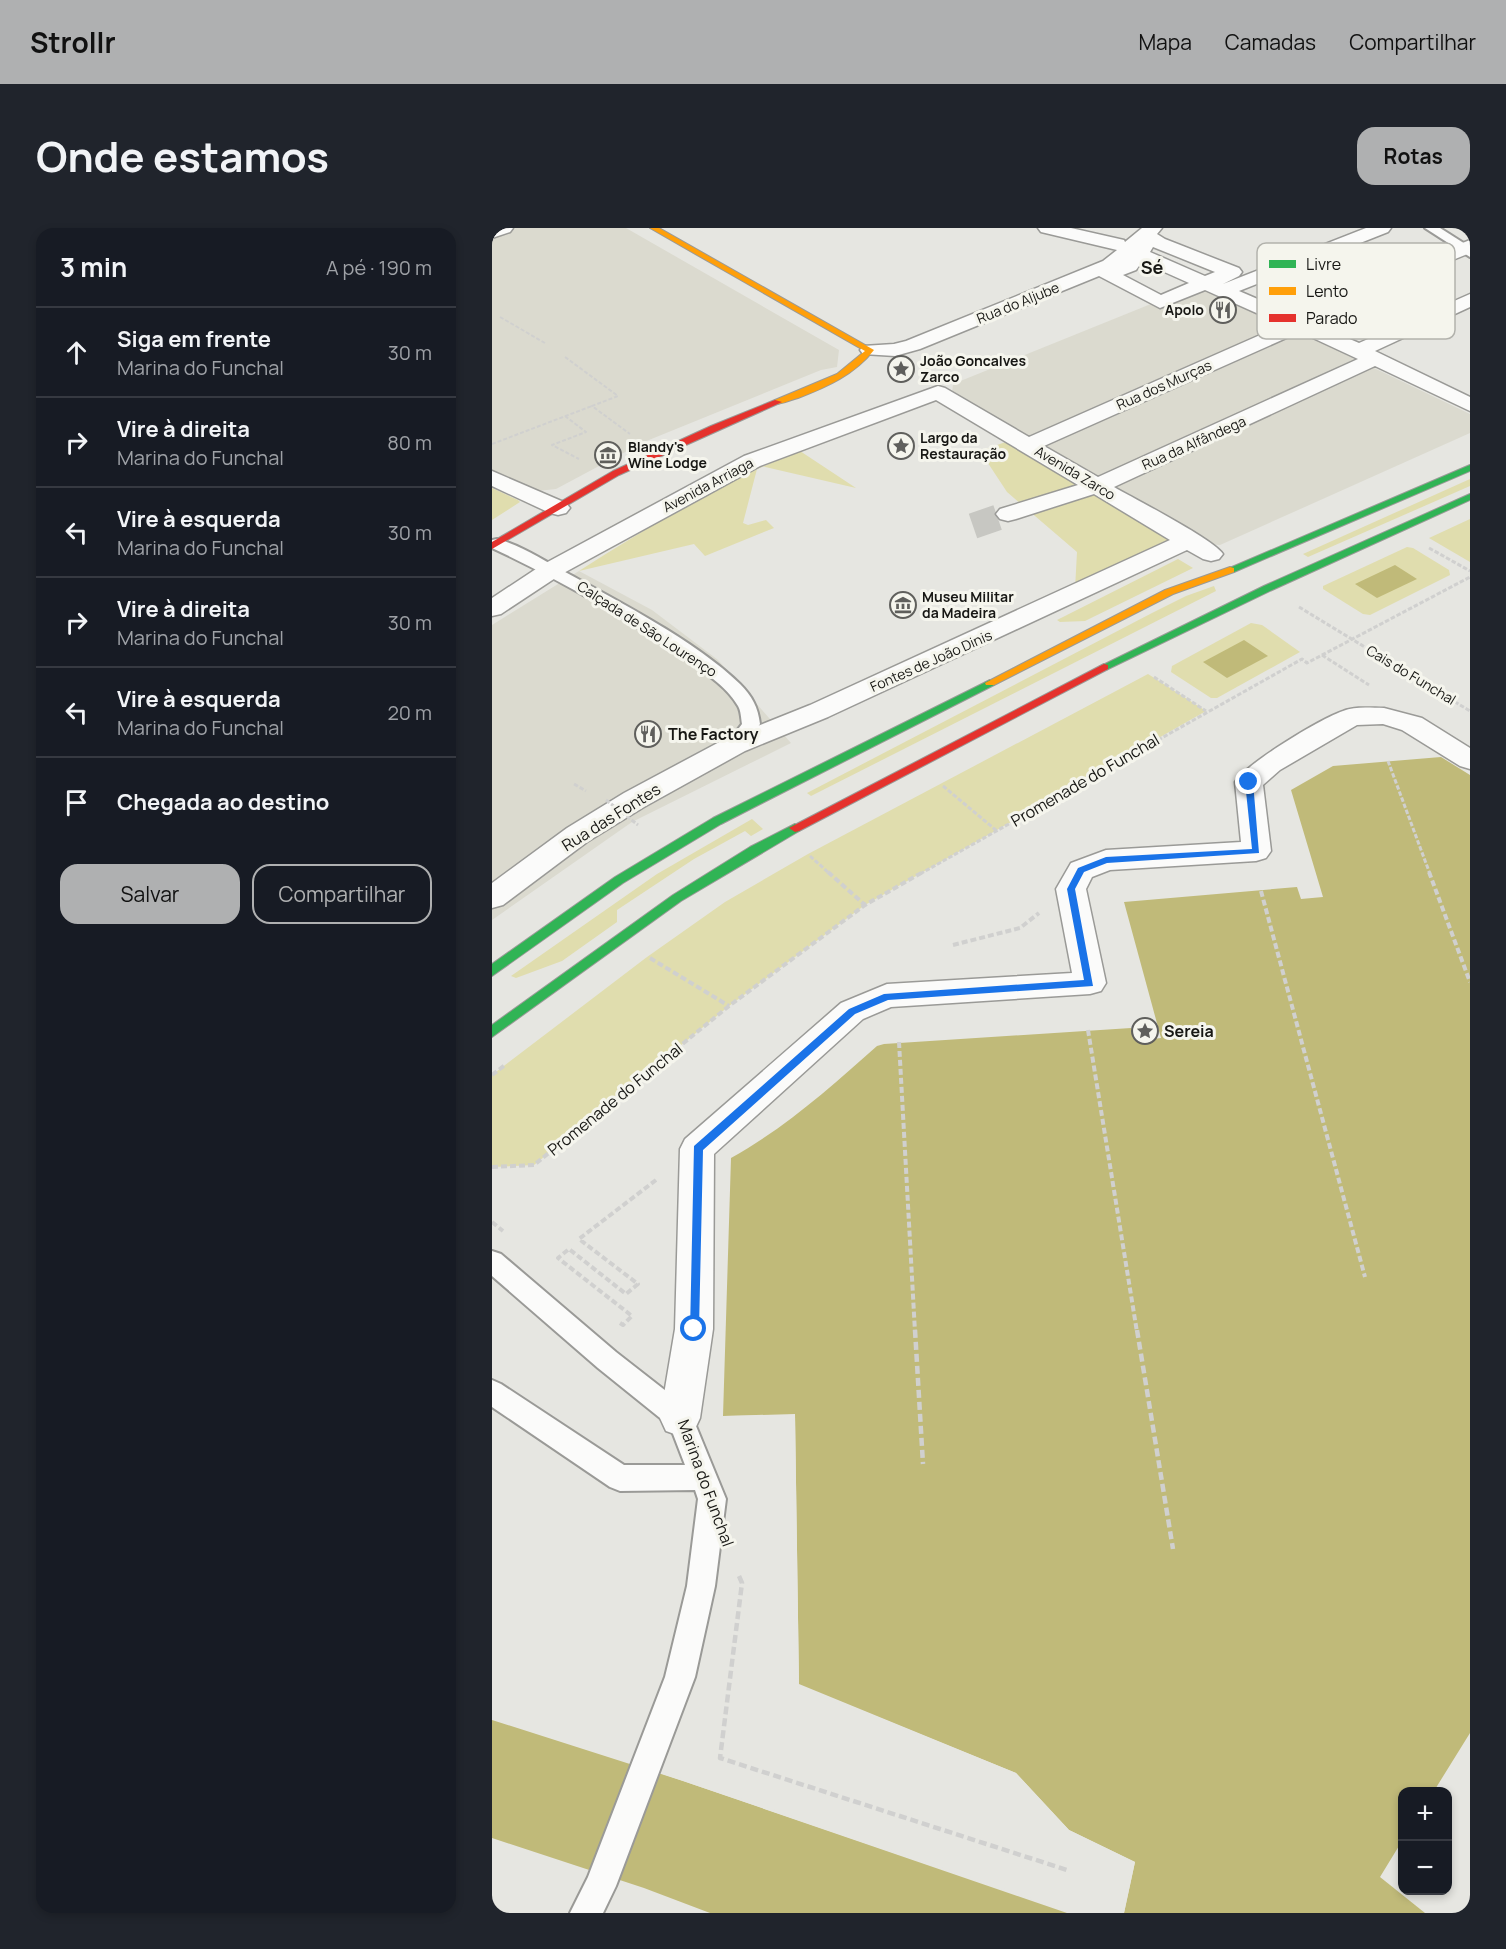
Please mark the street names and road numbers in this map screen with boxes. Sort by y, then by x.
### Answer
street label: Rua do Aljube [974,277,1062,328]
street label: Rua dos Murças [1113,355,1214,414]
street label: Rua da Alfândega [1139,411,1249,474]
street label: Avenida Zarco [1032,441,1119,504]
street label: Avenida Arriaga [659,453,756,516]
street label: Calçada de São Lourenço [574,576,721,681]
street label: Fontes de João Dinis [867,625,995,696]
street label: Cais do Funchal [1363,640,1460,709]
street label: Promenade do Funchal [1007,728,1163,832]
street label: Rua das Fontes [558,778,664,856]
street label: Promenade do Funchal [543,1038,687,1160]
street label: Marina do Funchal [673,1416,739,1550]

